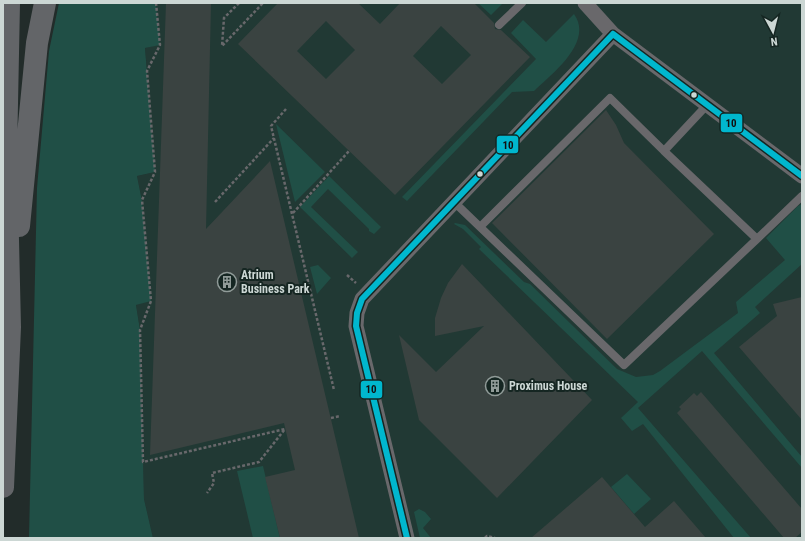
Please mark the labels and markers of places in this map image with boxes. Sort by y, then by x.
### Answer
unlabelled marker [689,90,699,100]
unlabelled marker [475,169,485,179]
place label: Atrium Business Park [241,268,310,296]
building icon: Atrium Business Park [216,271,238,293]
building icon: Proximus House [484,375,506,397]
place label: Proximus House [509,379,588,393]

